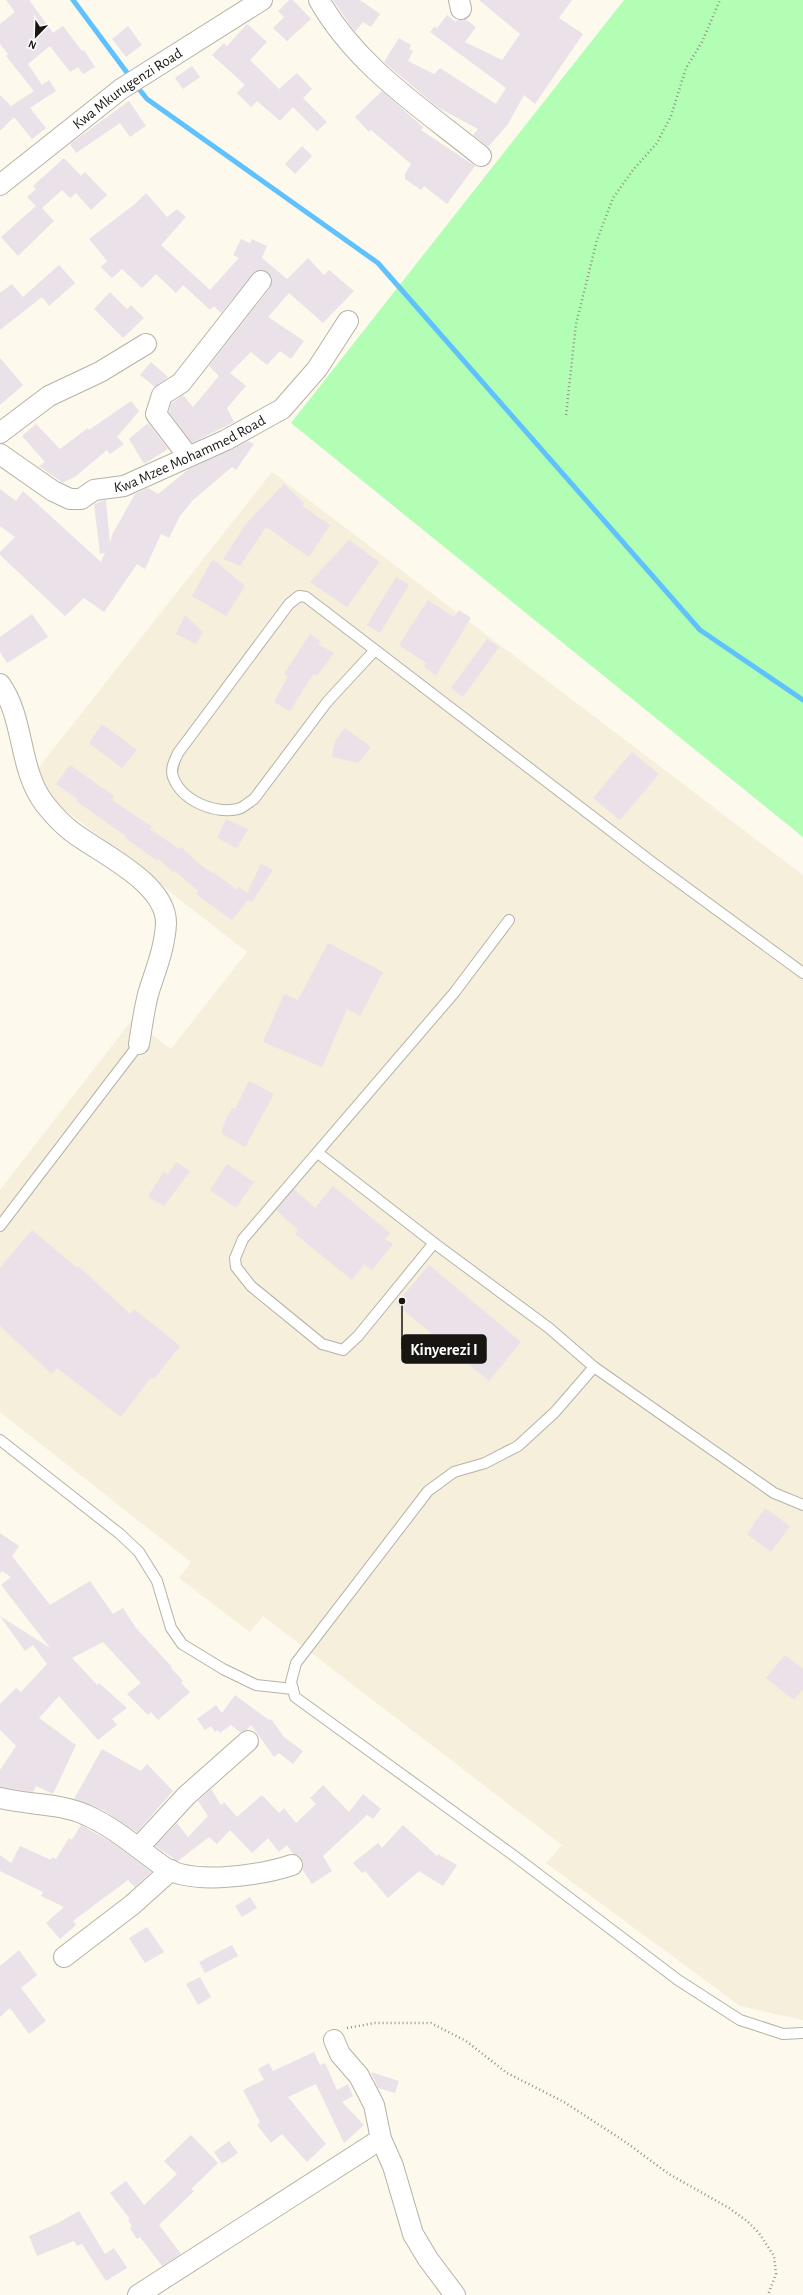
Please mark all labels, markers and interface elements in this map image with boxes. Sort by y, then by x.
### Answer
north arrow [16,16,56,56]
text: N [27,38,38,51]
street label: Kwa Mkurugenzi Road [70,45,185,132]
street label: Kwa Mzee Mohammed Road [113,413,268,495]
callout: Kinyerezi I [402,1335,486,1363]
text: Kinyerezi I [410,1342,478,1359]

